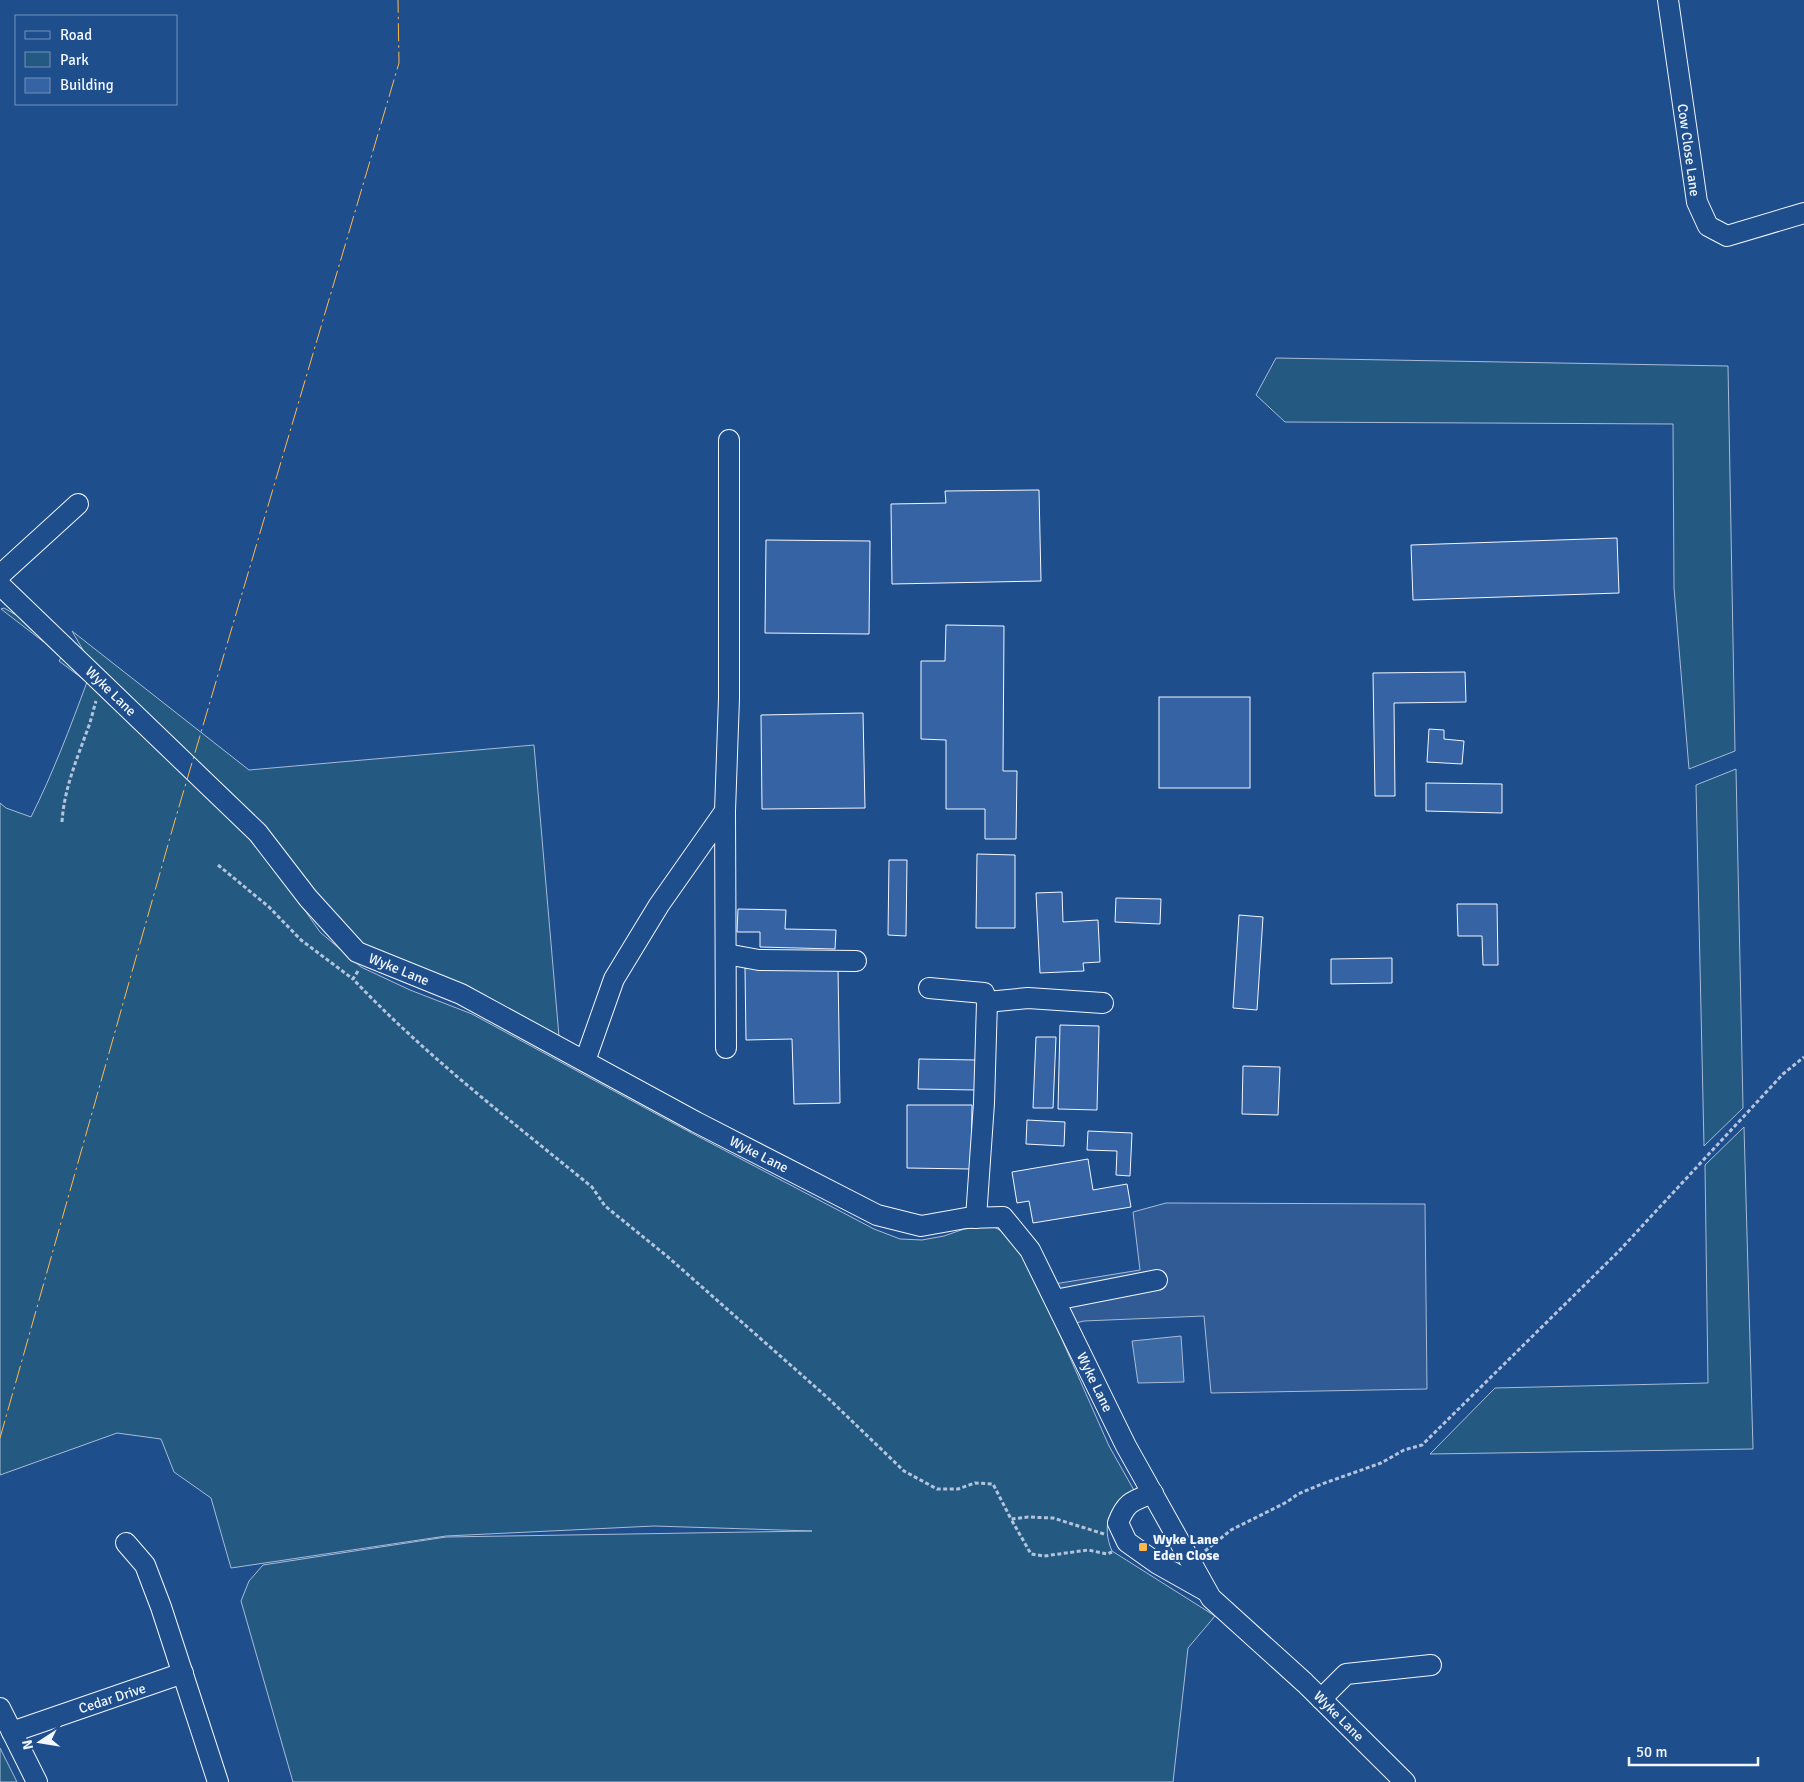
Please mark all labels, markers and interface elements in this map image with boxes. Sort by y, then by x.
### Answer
legend [15,15,178,105]
text: Road [60,26,92,44]
text: Park [60,51,89,69]
text: Building [60,76,114,94]
street label: Cow Close Lane [1674,103,1703,198]
street label: Wyke Lane [82,663,140,720]
street label: Wyke Lane [366,950,432,989]
street label: Wyke Lane [726,1132,791,1177]
street label: Wyke Lane [1073,1350,1116,1415]
place label: Wyke Lane Eden Close [1153,1531,1219,1564]
marker: Wyke Lane Eden Close [1137,1541,1149,1553]
street label: Cedar Drive [77,1680,148,1717]
street label: Wyke Lane [1310,1688,1367,1745]
north arrow [15,1717,65,1767]
scale bar [1629,1734,1758,1766]
text: N [18,1738,37,1751]
text: 50 m [1636,1743,1667,1761]

